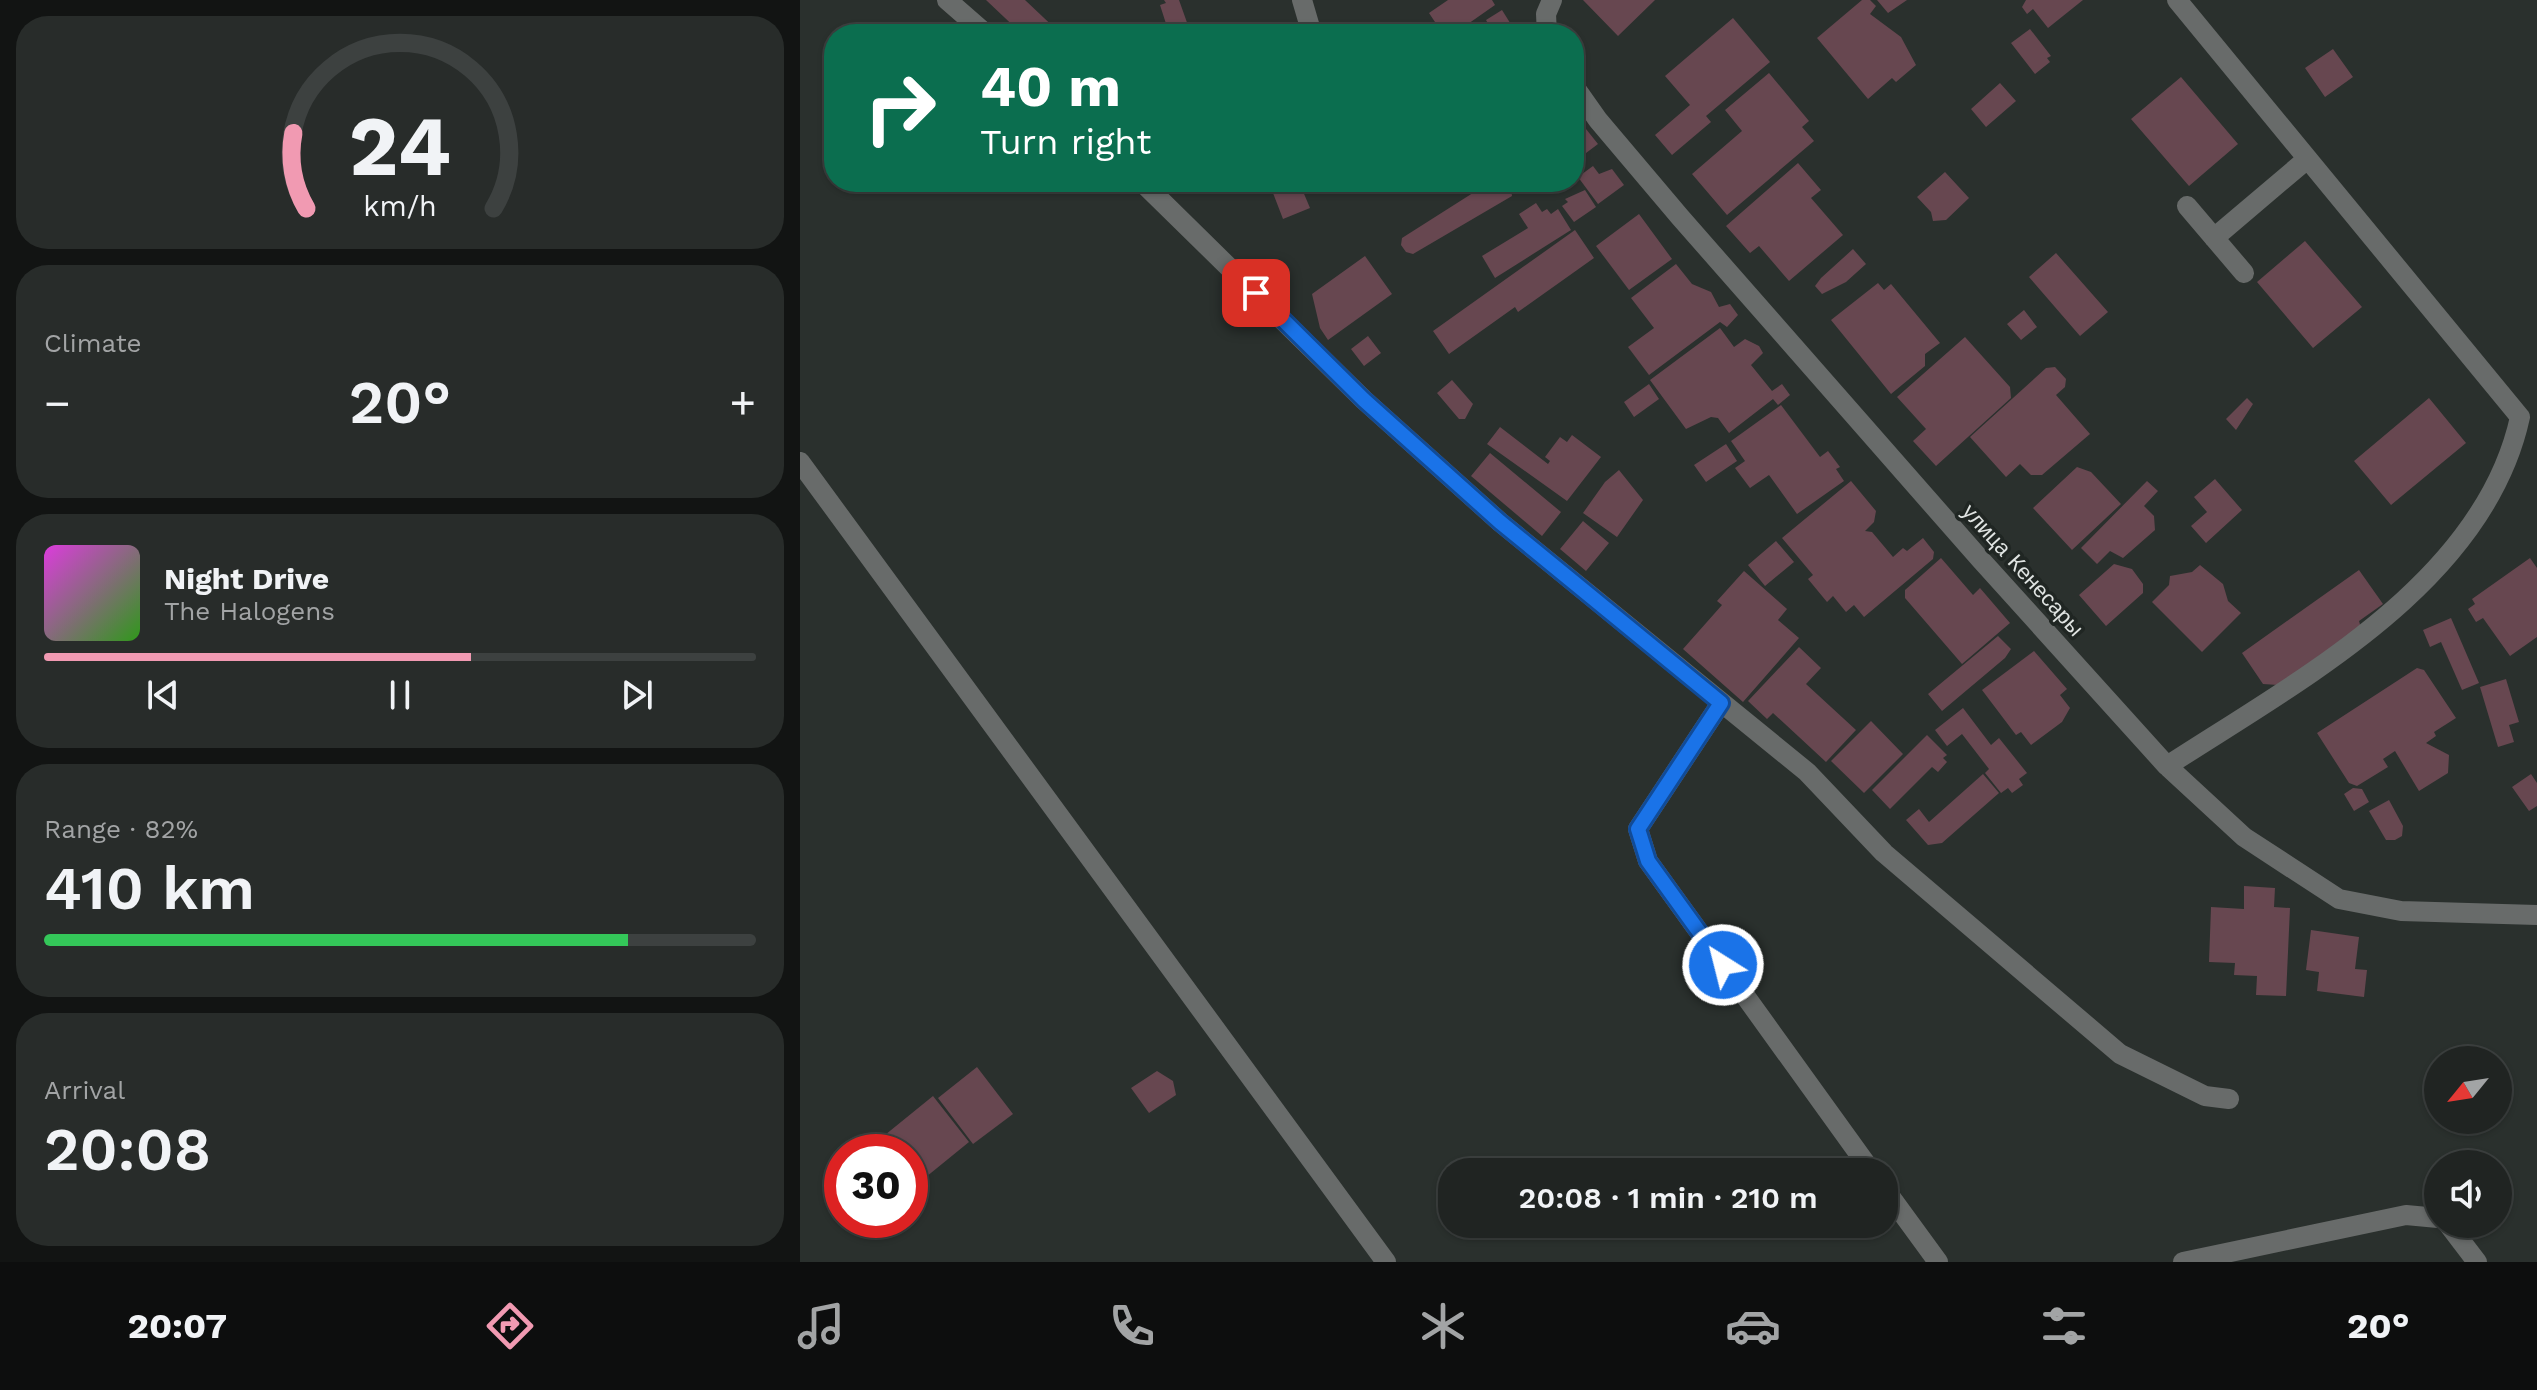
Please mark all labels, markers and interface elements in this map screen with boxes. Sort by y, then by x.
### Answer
text: 40 m [980,54,1121,120]
icon: right [848,56,952,160]
text: 24 [349,97,451,194]
text: Turn right [980,121,1151,163]
text: km/h [363,189,437,223]
pin [1222,259,1290,327]
icon: arrive [1234,271,1278,315]
text: Climate [44,328,142,358]
text: 20° [349,367,451,438]
text: − [44,377,71,429]
text: + [729,377,756,429]
street label: улица Кенесары [1957,499,2089,641]
text: Night Drive [164,561,329,596]
text: The Halogens [164,596,335,626]
icon: previous [141,673,185,717]
icon: pause [378,673,422,717]
icon: next [615,673,659,717]
text: Range · 82% [44,814,198,844]
text: 410 km [44,853,255,924]
position arrow [1681,923,1765,1007]
north arrow [2424,1046,2512,1134]
map controls [2424,1046,2512,1238]
text: Arrival [44,1075,125,1105]
text: 20:08 [44,1114,211,1185]
speed limit sign: 30 [824,1134,928,1238]
button: sound [2424,1150,2512,1238]
text: 20:08 · 1 min · 210 m [1518,1180,1818,1215]
icon: directions [482,1298,538,1354]
icon: music [793,1298,849,1354]
icon: phone [1104,1298,1160,1354]
icon: climate [1415,1298,1471,1354]
icon: car [1725,1298,1781,1354]
icon: filters [2036,1298,2092,1354]
text: 20:07 [127,1305,227,1347]
text: 20° [2347,1305,2410,1347]

